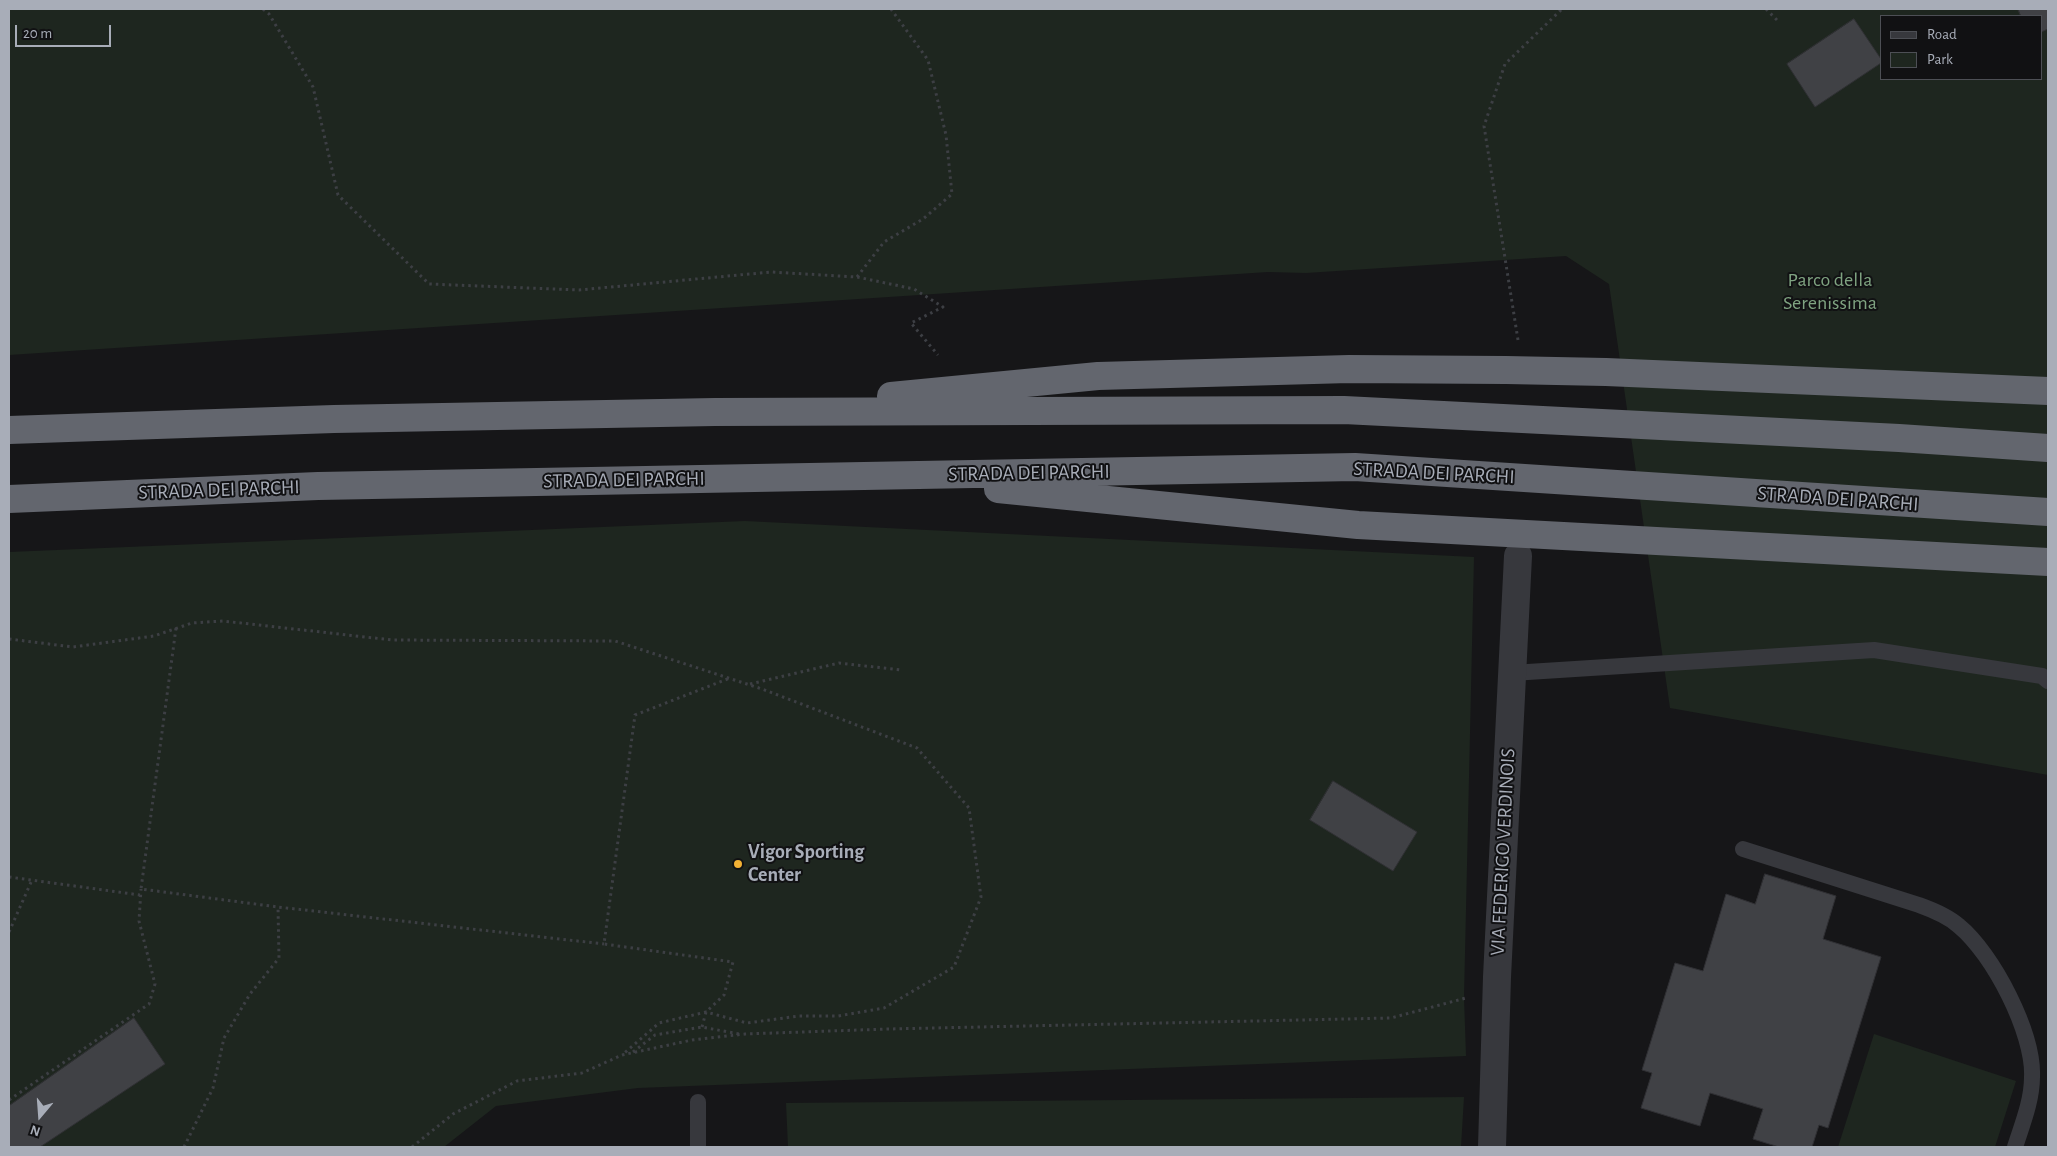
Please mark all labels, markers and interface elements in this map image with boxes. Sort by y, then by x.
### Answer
scale bar [18,15,114,47]
legend [1880,15,2042,80]
text: 20 m [23,26,52,41]
text: Road [1927,27,1957,42]
text: Park [1927,52,1953,67]
park label: Parco della Serenissima [1783,268,1877,315]
street label: STRADA DEI PARCHI [1353,457,1515,489]
street label: STRADA DEI PARCHI [948,460,1110,486]
street label: STRADA DEI PARCHI [543,467,705,493]
street label: STRADA DEI PARCHI [138,475,300,505]
street label: STRADA DEI PARCHI [1757,481,1919,517]
street label: VIA FEDERIGO VERDINOIS [1486,748,1520,956]
place label: Vigor Sporting Center [748,840,864,887]
marker: Vigor Sporting Center [732,858,744,870]
north arrow [15,1091,65,1141]
text: N [29,1122,42,1138]

